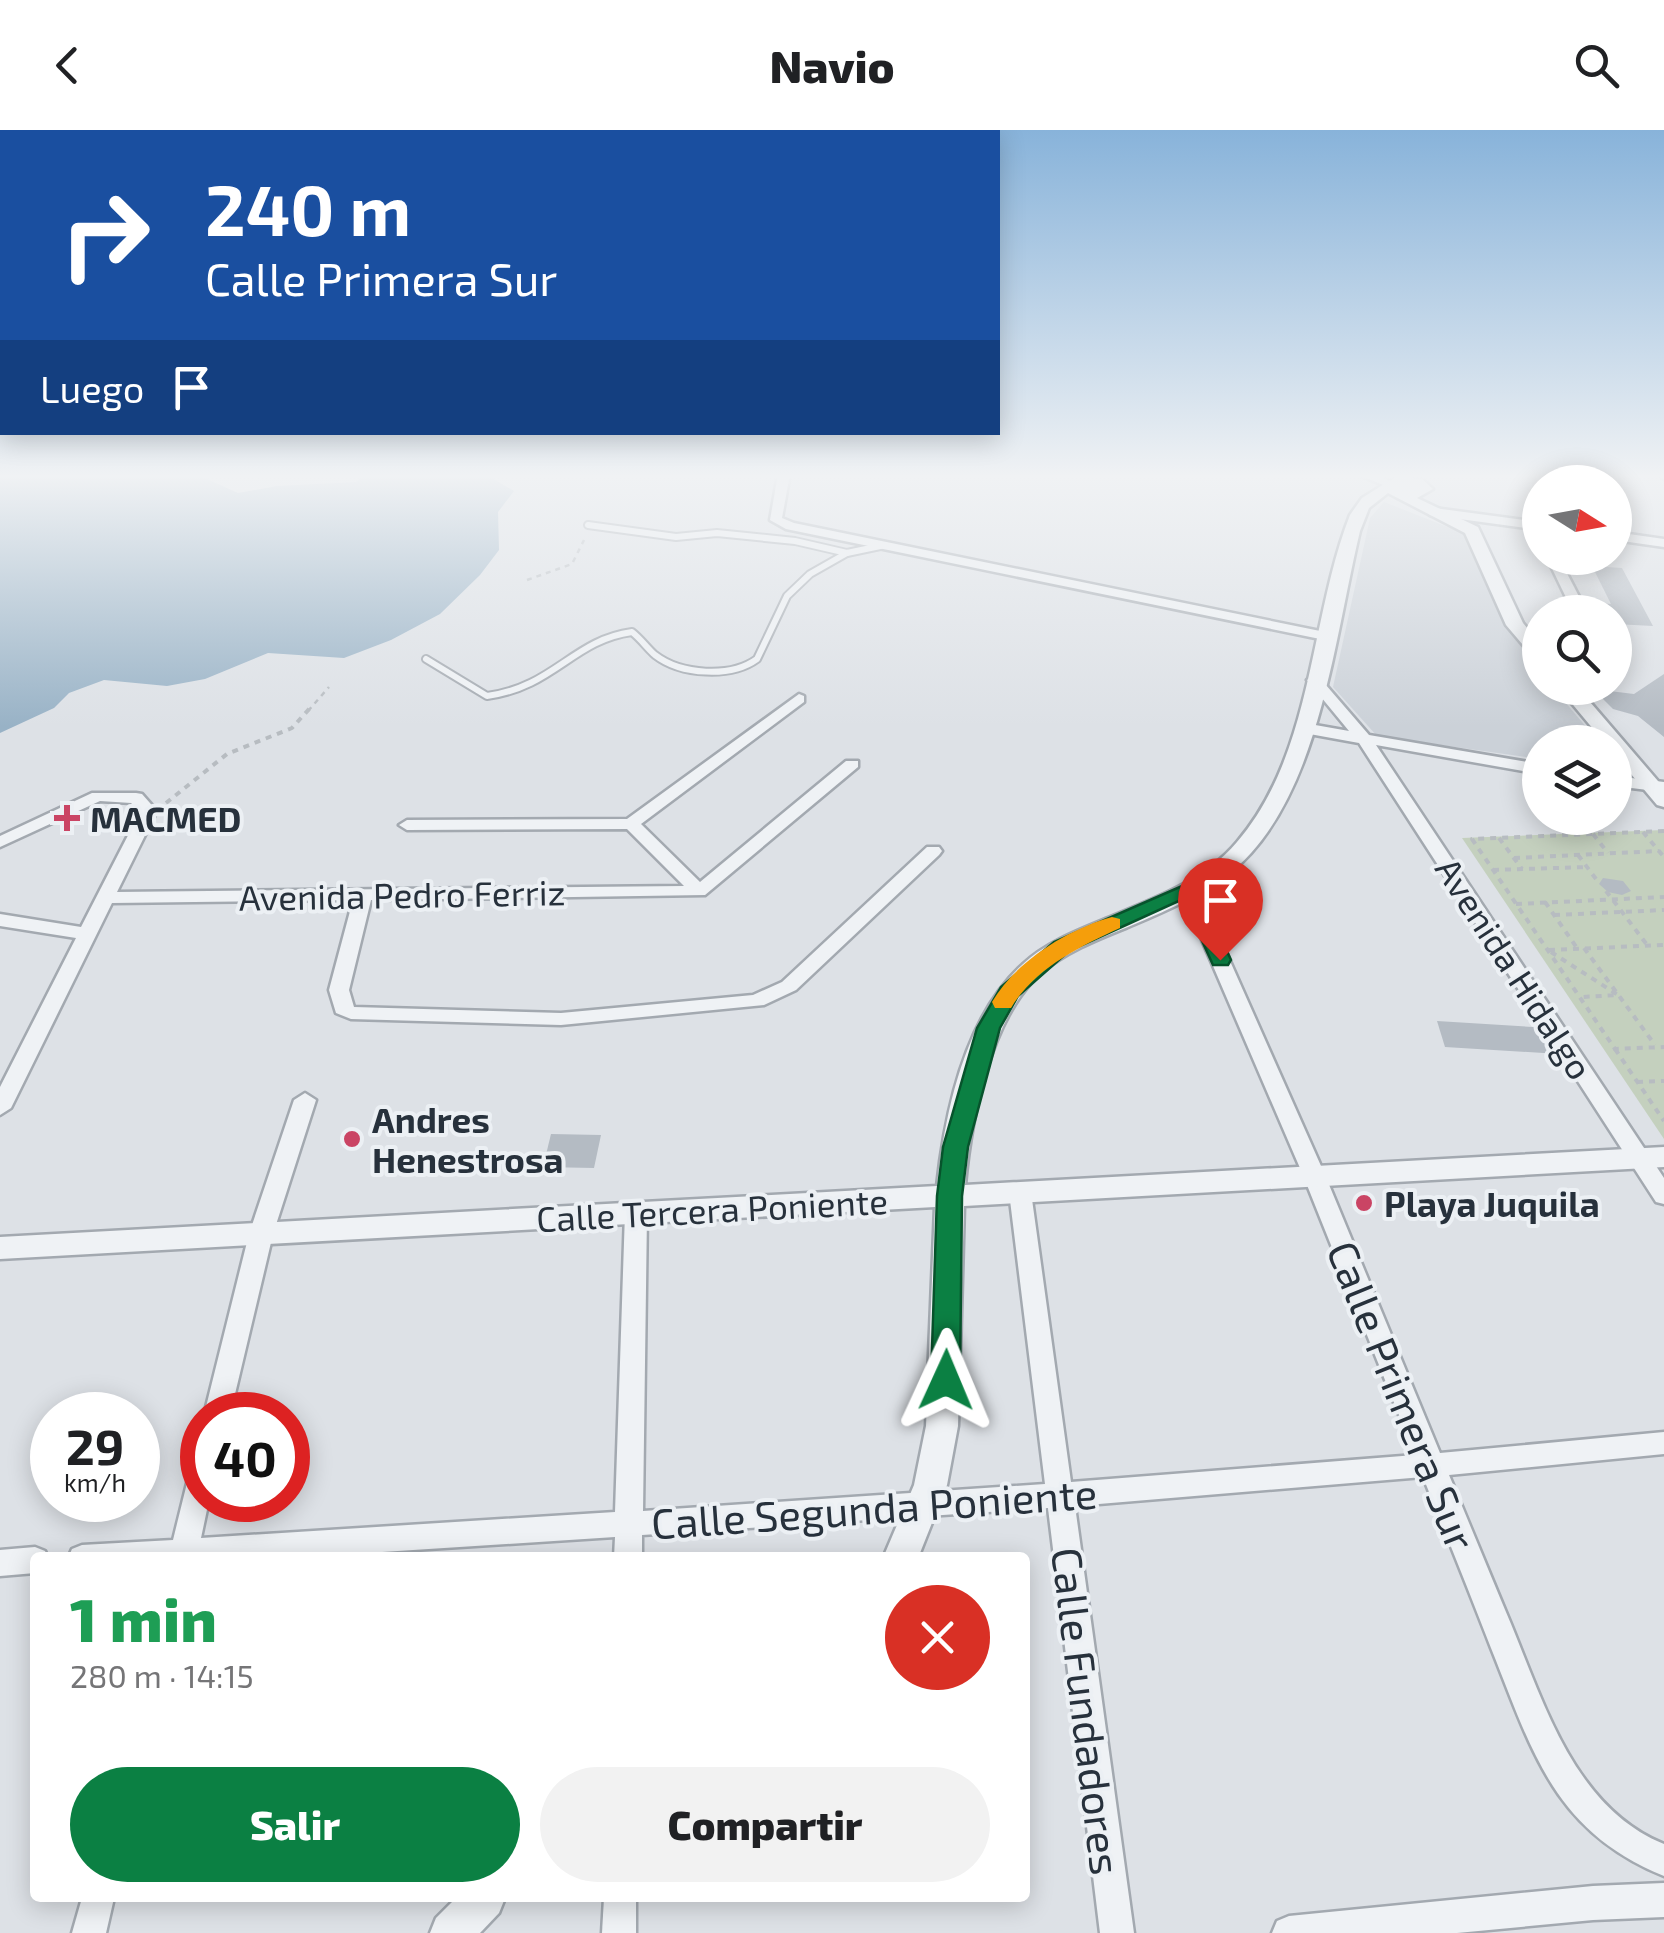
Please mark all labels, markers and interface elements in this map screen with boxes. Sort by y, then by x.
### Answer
icon: back [40,38,95,93]
text: Navio [769,38,895,92]
icon: search [1569,38,1624,93]
text: 240 m [205,166,411,250]
icon: right [40,170,170,300]
text: Calle Primera Sur [205,251,557,305]
icon: arrive [164,360,219,415]
text: Luego [40,365,144,411]
north arrow [1522,465,1632,575]
map controls [1522,465,1632,835]
button: search [1522,595,1632,705]
button: layers [1522,725,1632,835]
place label: MACMED [90,797,241,839]
marker: MACMED [54,805,80,831]
street label: Avenida Hidalgo [1428,850,1602,1086]
pin [1178,858,1263,961]
street label: Avenida Pedro Ferriz [238,870,566,918]
icon: arrive [1193,873,1248,928]
place label: Andres Henestrosa [372,1098,563,1180]
marker: Andres Henestrosa [341,1128,363,1150]
street label: Calle Tercera Poniente [535,1179,889,1239]
place label: Playa Juquila [1384,1182,1600,1225]
marker: Playa Juquila [1353,1192,1375,1214]
street label: Calle Primera Sur [1318,1233,1488,1557]
position arrow [894,1328,998,1432]
speed limit sign: 40 [180,1392,310,1522]
text: 29 [66,1415,124,1475]
street label: Calle Segunda Poniente [649,1466,1099,1548]
text: km/h [64,1467,126,1497]
street label: Calle Fundadores [1043,1544,1133,1878]
text: 1 min [70,1582,217,1654]
button: close [885,1585,990,1690]
text: 280 m · 14:15 [70,1656,254,1694]
button: Salir [70,1767,520,1882]
button: Compartir [540,1767,990,1882]

